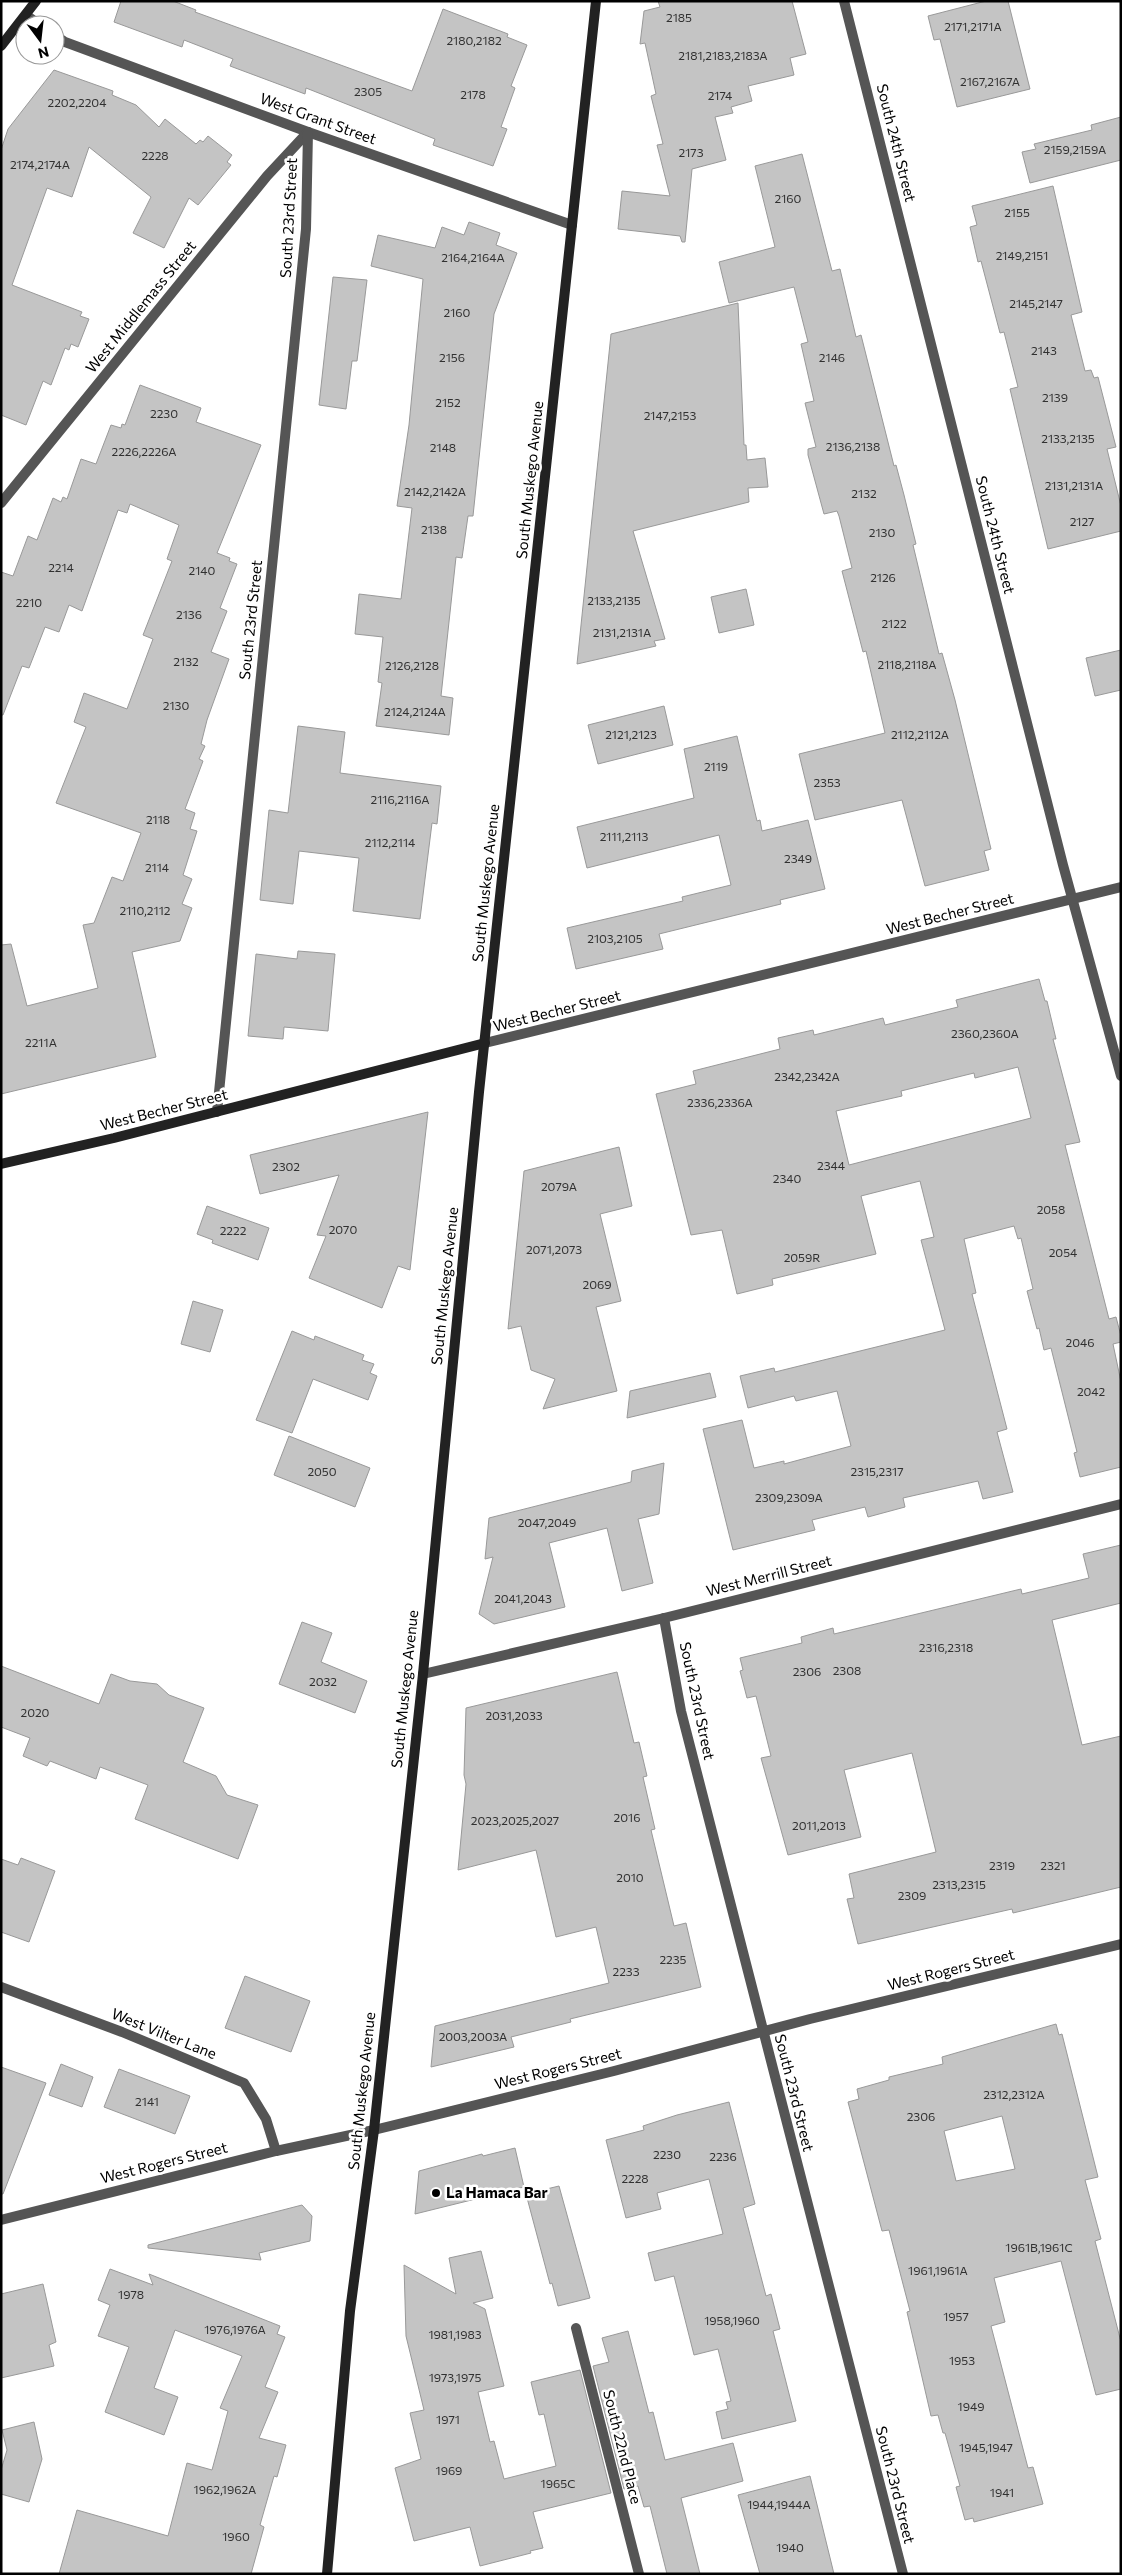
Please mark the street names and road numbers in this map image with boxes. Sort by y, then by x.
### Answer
street label: South 24th Street [874,82,920,204]
street label: West Grant Street [258,89,379,147]
street label: South 23rd Street [276,157,300,278]
street label: West Middlemass Street [81,237,199,376]
street label: South Muskego Avenue [512,400,546,560]
street label: South 24th Street [973,474,1019,596]
street label: South 23rd Street [235,559,265,681]
street label: South Muskego Avenue [468,803,502,963]
street label: West Becher Street [884,888,1015,938]
street label: West Becher Street [491,985,622,1035]
street label: West Becher Street [98,1084,229,1134]
street label: South Muskego Avenue [427,1206,461,1366]
street label: West Merrill Street [704,1551,833,1599]
street label: South Muskego Avenue [387,1609,421,1769]
street label: South 23rd Street [677,1640,719,1761]
street label: West Rogers Street [885,1945,1016,1994]
street label: West Vilter Lane [109,2004,220,2062]
street label: South Muskego Avenue [344,2011,378,2171]
street label: South 23rd Street [772,2032,818,2153]
street label: West Rogers Street [492,2044,623,2093]
street label: West Rogers Street [98,2138,229,2187]
street label: South 22nd Place [600,2388,646,2506]
street label: South 23rd Street [873,2424,919,2545]

